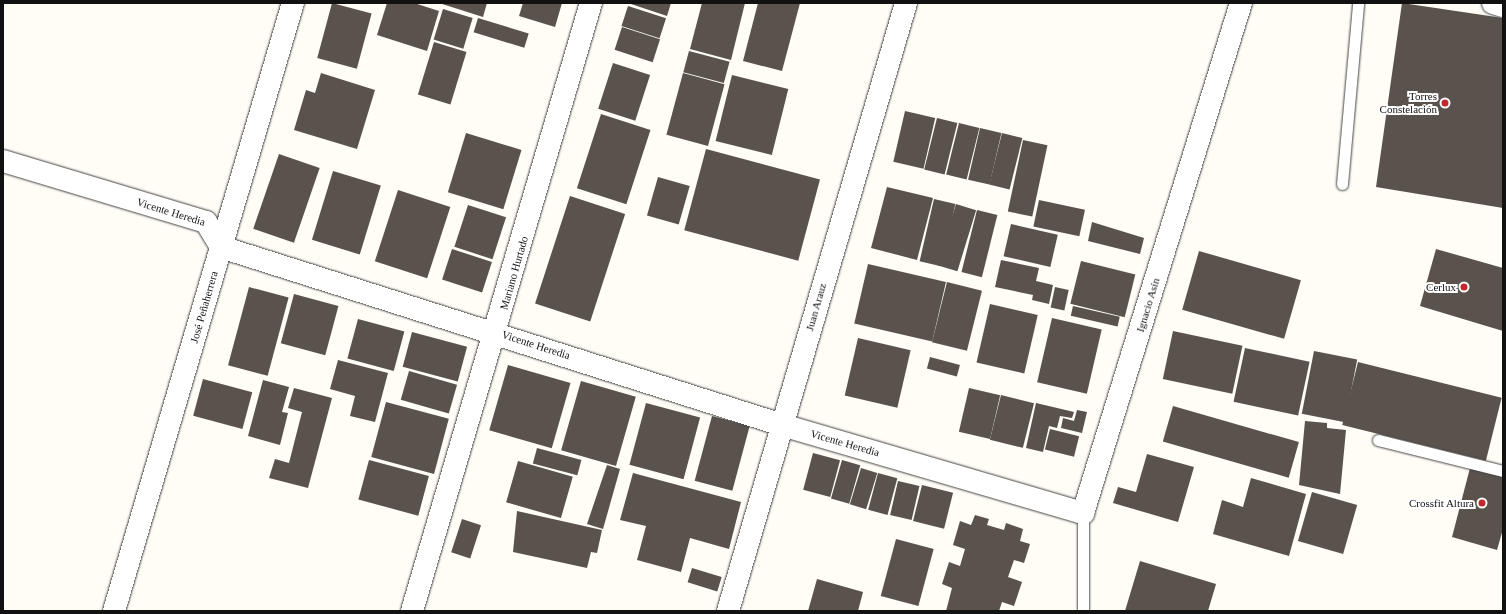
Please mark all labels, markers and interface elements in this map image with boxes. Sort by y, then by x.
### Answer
place label: Torres Constelación [1380,90,1437,116]
marker: Torres Constelación [1440,98,1450,108]
street label: Vicente Heredia [135,195,207,229]
street label: Mariano Hurtado [497,235,531,311]
street label: José Peñaherrera [187,270,221,344]
street label: Ignacio Asín [1133,276,1163,334]
place label: Cerlux [1426,280,1456,294]
street label: Juan Arauz [803,281,829,333]
marker: Cerlux [1459,282,1469,292]
street label: Vicente Heredia [500,328,572,362]
street label: Vicente Heredia [809,427,881,459]
place label: Crossfit Altura [1408,496,1474,510]
marker: Crossfit Altura [1477,498,1487,508]

